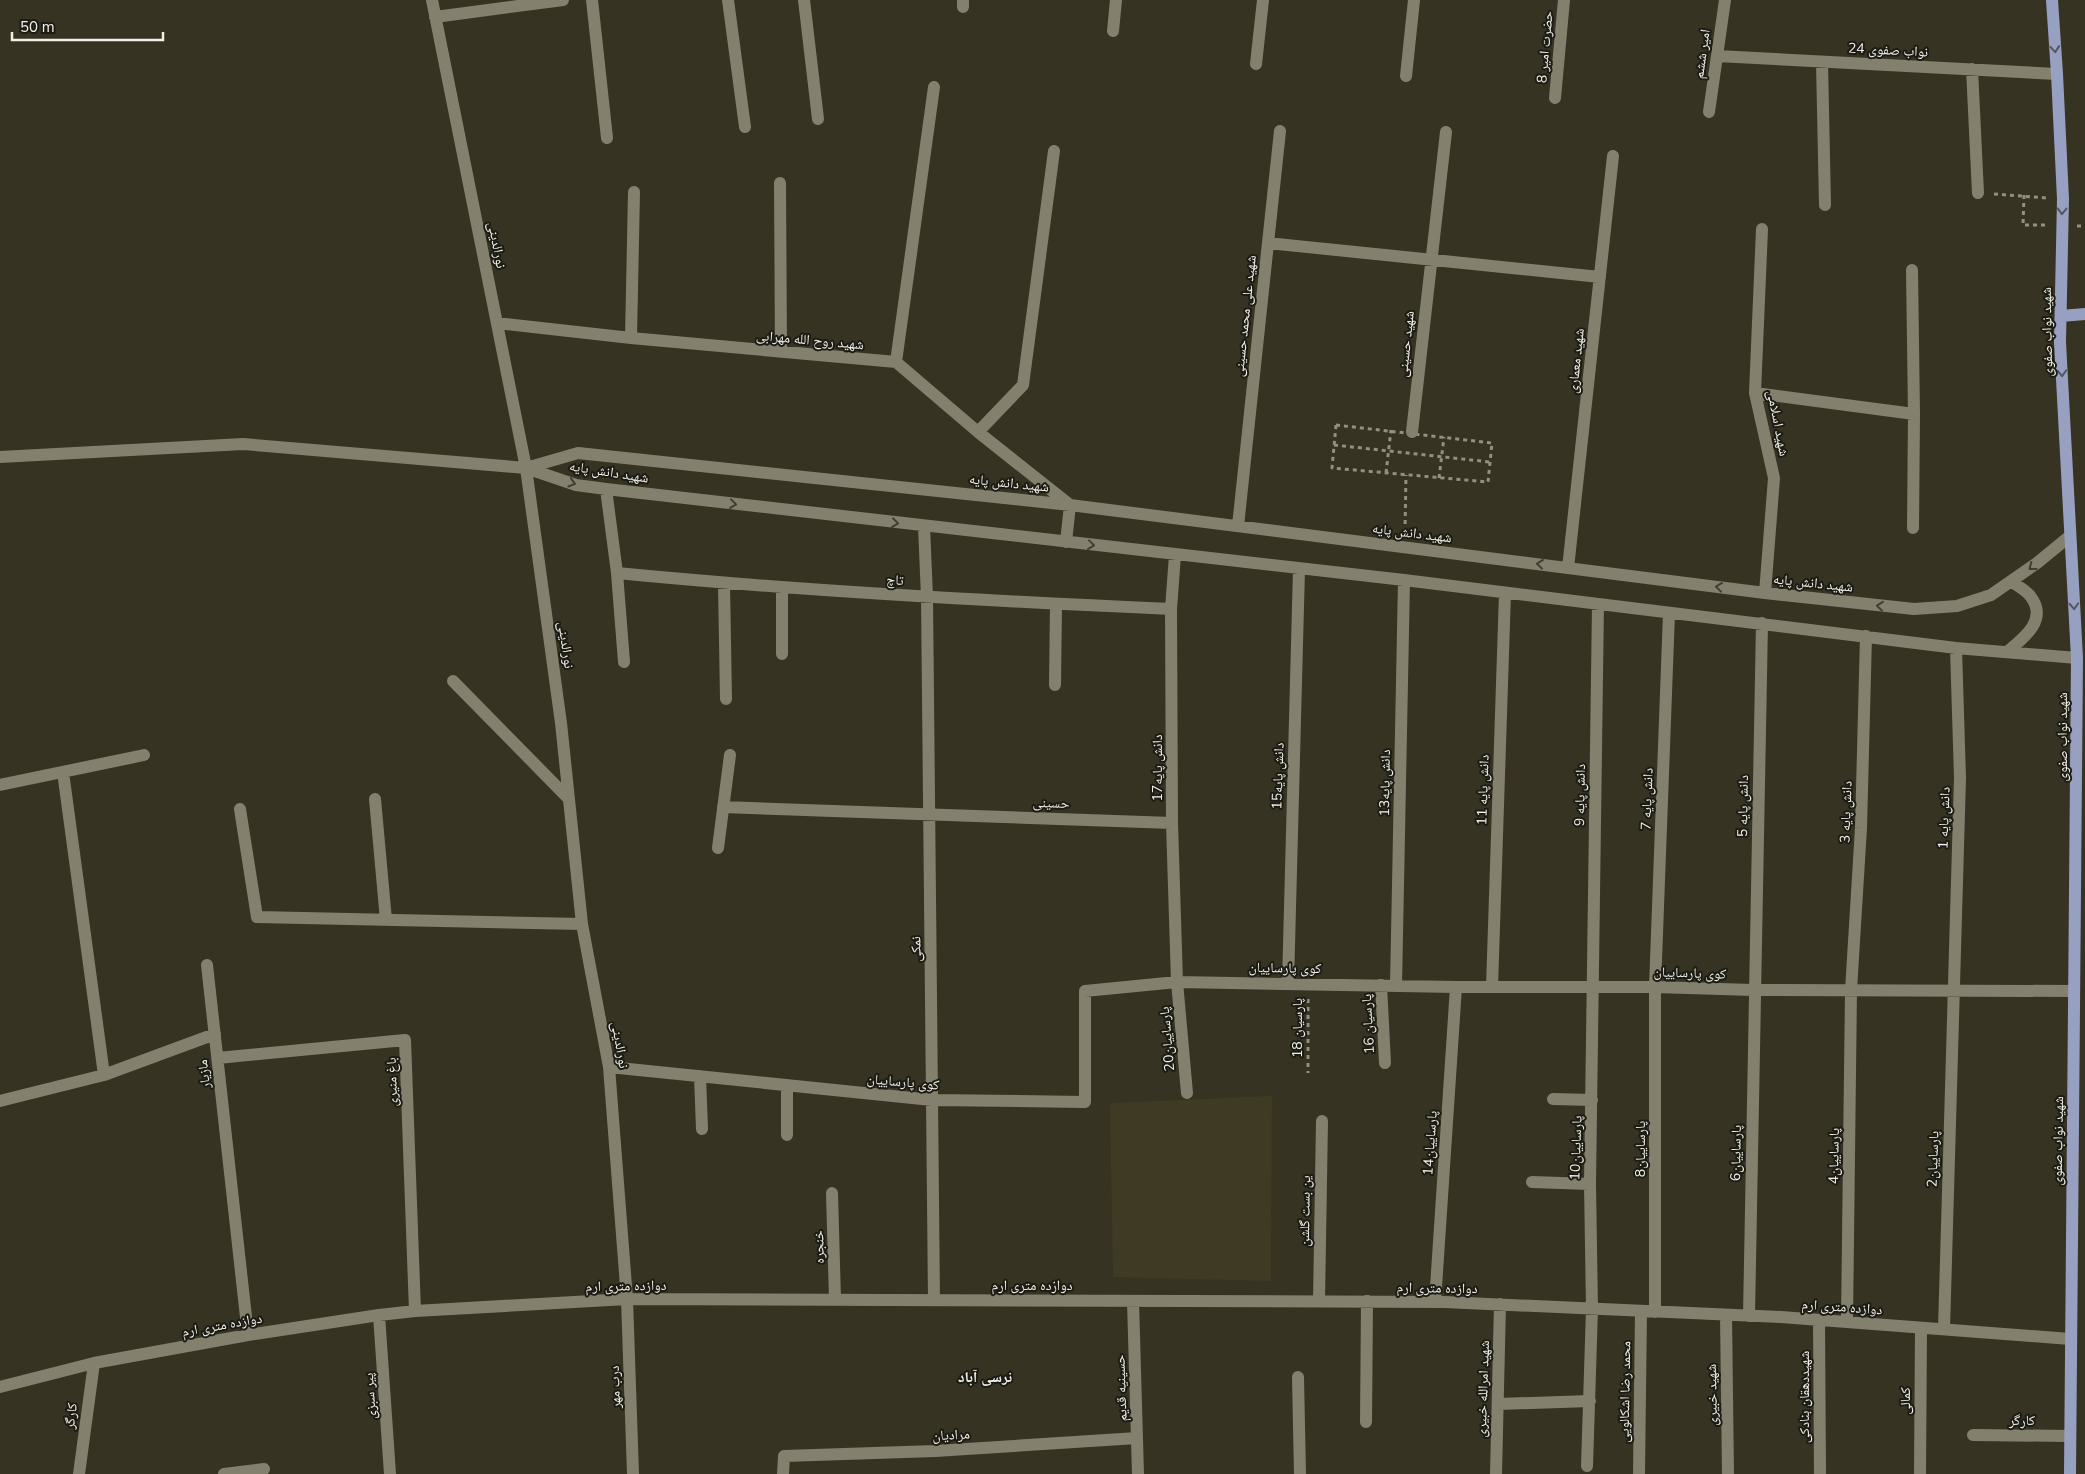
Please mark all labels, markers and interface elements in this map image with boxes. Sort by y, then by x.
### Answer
scale bar [12,10,164,42]
street label: حضرت امیر 8 [1532,10,1558,84]
text: 50 m [20,17,55,37]
street label: امیر ششم [1689,28,1715,80]
street label: نواب صفوی 24 [1847,38,1929,62]
one-way arrow [2050,45,2061,53]
one-way arrow [2057,207,2068,215]
street label: نورالدینی [483,220,511,270]
street label: شهید علی محمد حسینی [1229,254,1261,378]
street label: شهید نواب صفوی [2037,287,2057,377]
street label: شهید حسینی [1393,310,1419,378]
street label: شهید روح الله مهرابی [755,326,865,354]
street label: شهید معماری [1563,327,1589,395]
one-way arrow [2056,370,2067,378]
street label: شهید اسلامی [1762,388,1794,458]
street label: شهید دانش پایه [568,456,650,488]
street label: شهید دانش پایه [968,469,1050,497]
one-way arrow [568,477,576,487]
one-way arrow [730,498,738,509]
one-way arrow [891,517,899,528]
street label: شهید دانش پایه [1371,519,1453,547]
one-way arrow [1087,539,1095,550]
one-way arrow [1536,560,1545,570]
one-way arrow [2028,561,2038,570]
street label: شهید دانش پایه [1772,569,1854,597]
street label: تاچ [886,570,904,590]
one-way arrow [1715,583,1723,593]
one-way arrow [1876,600,1884,611]
one-way arrow [2068,602,2079,610]
street label: نورالدینی [553,620,579,670]
street label: شهید نواب صفوی [2053,692,2072,782]
street label: دانش پایه17 [1148,734,1167,802]
street label: دانش پایه15 [1267,742,1289,810]
street label: دانش پایه13 [1375,749,1395,817]
street label: دانش پایه 11 [1472,754,1494,826]
street label: دانش پایه 9 [1570,763,1590,826]
street label: دانش پایه 7 [1636,767,1658,830]
street label: دانش پایه 5 [1733,774,1753,837]
street label: دانش پایه 3 [1835,780,1857,843]
street label: دانش پایه 1 [1933,786,1955,849]
street label: حسینی [1032,793,1070,813]
street label: نمکی [906,936,926,962]
street label: کوی پارساییان [1248,958,1322,978]
street label: کوی پارساییان [1653,962,1727,984]
street label: پارسیان 16 [1357,993,1379,1055]
street label: پارسیان 18 [1288,998,1307,1058]
street label: پارساییان20 [1155,1006,1179,1072]
street label: نورالدینی [607,1020,633,1070]
street label: باغ منیری [382,1057,402,1107]
street label: مازیار [193,1059,215,1090]
street label: کوی پارساییان [866,1069,940,1095]
street label: شهید نواب صفوی [2048,1096,2068,1186]
street label: پارساییان14 [1418,1110,1442,1176]
street label: پارساییان10 [1565,1115,1587,1181]
street label: پارساییان8 [1631,1121,1650,1177]
street label: پارساییان6 [1726,1124,1746,1181]
street label: پارساییان4 [1824,1127,1844,1184]
street label: پارساییان2 [1923,1130,1943,1188]
street label: ین بست گلشن [1295,1175,1315,1247]
street label: خنجره [809,1230,829,1264]
street label: دوازده متری ارم [585,1276,667,1296]
street label: دوازده متری ارم [991,1276,1073,1295]
street label: دوازده متری ارم [1396,1278,1478,1298]
street label: دوازده متری ارم [1801,1295,1883,1319]
street label: دوازده متری ارم [180,1309,264,1341]
street label: شهید امرالله خبیری [1472,1340,1494,1438]
street label: محمد رضا اشکالویی [1615,1341,1635,1443]
street label: شهیددهقان بنادکی [1795,1351,1814,1443]
street label: حسینیه قدیم [1110,1354,1132,1422]
street label: شهید خبیری [1702,1364,1722,1426]
street label: درب مهر [605,1365,625,1410]
district label: نرسی آباد [958,1367,1012,1387]
street label: پیر سبزی [359,1372,381,1420]
street label: کمالی [1896,1387,1915,1415]
street label: کارگر [60,1402,82,1431]
street label: کارگر [2008,1411,2035,1430]
street label: مرادیان [932,1425,970,1445]

